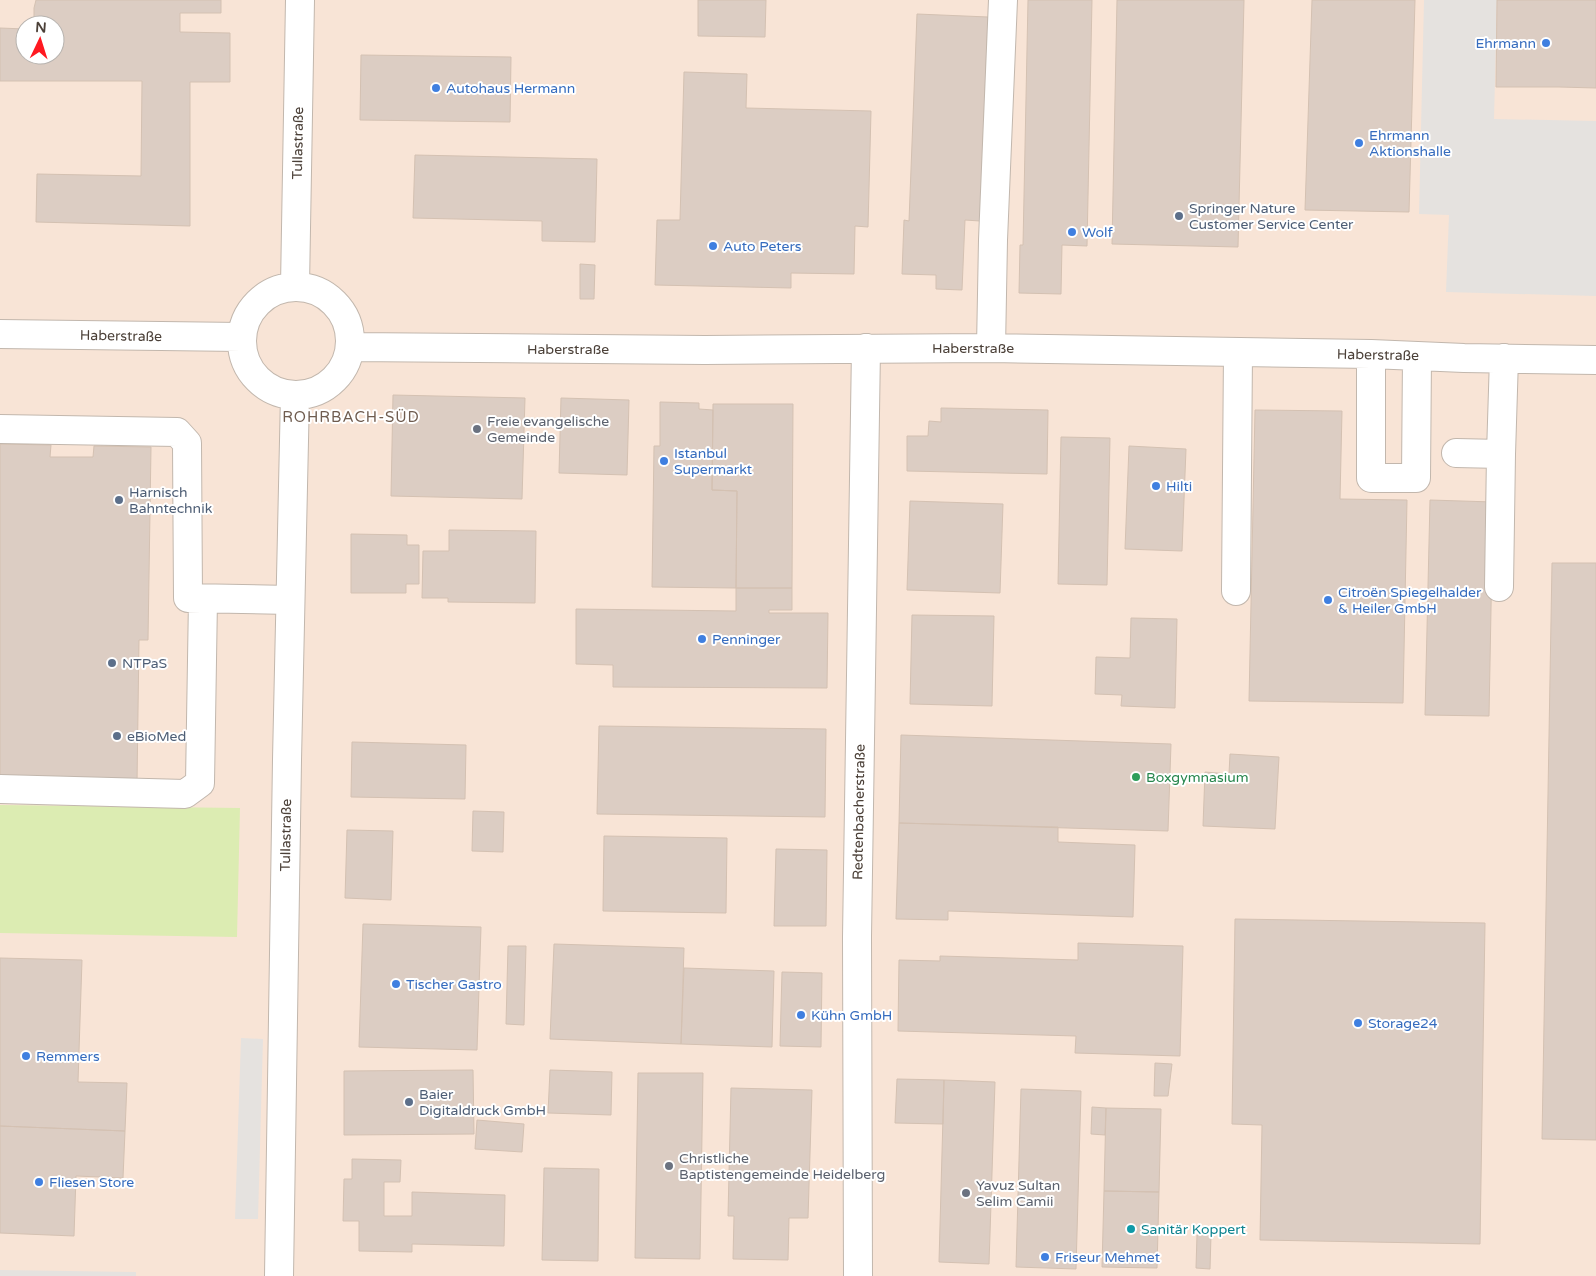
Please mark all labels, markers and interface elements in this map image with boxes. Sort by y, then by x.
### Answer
north arrow [15,15,65,65]
text: N [35,19,47,36]
place label: Ehrmann [1475,35,1536,52]
marker: Ehrmann [1540,37,1552,49]
place label: Autohaus Hermann [446,80,575,97]
marker: Autohaus Hermann [430,82,442,94]
street label: Tullastraße [289,106,307,180]
place label: Ehrmann Aktionshalle [1369,127,1451,160]
marker: Ehrmann Aktionshalle [1353,137,1365,149]
place label: Springer Nature Customer Service Center [1189,200,1354,233]
marker: Springer Nature Customer Service Center [1173,210,1185,222]
place label: Wolf [1082,224,1114,241]
marker: Wolf [1066,226,1078,238]
place label: Auto Peters [723,238,802,255]
marker: Auto Peters [707,240,719,252]
street label: Haberstraße [80,327,162,345]
street label: Haberstraße [932,340,1014,357]
street label: Haberstraße [527,341,609,358]
street label: Haberstraße [1337,346,1419,364]
district label: ROHRBACH-SÜD [282,408,420,426]
place label: Freie evangelische Gemeinde [487,413,609,446]
marker: Freie evangelische Gemeinde [471,423,483,435]
place label: Istanbul Supermarkt [674,445,753,478]
marker: Istanbul Supermarkt [658,455,670,467]
place label: Hilti [1166,478,1192,495]
marker: Hilti [1150,480,1162,492]
place label: Harnisch Bahntechnik [129,484,213,517]
marker: Harnisch Bahntechnik [113,494,125,506]
place label: Citroën Spiegelhalder & Heiler GmbH [1338,584,1482,617]
marker: Citroën Spiegelhalder & Heiler GmbH [1322,594,1334,606]
place label: Penninger [712,631,781,648]
marker: Penninger [696,633,708,645]
place label: NTPaS [122,655,167,672]
marker: NTPaS [106,657,118,669]
place label: eBioMed [127,728,186,745]
marker: eBioMed [111,730,123,742]
street label: Redtenbacherstraße [849,744,869,880]
place label: Boxgymnasium [1146,769,1249,786]
marker: Boxgymnasium [1130,771,1142,783]
street label: Tullastraße [277,798,295,872]
place label: Tischer Gastro [406,976,502,993]
marker: Tischer Gastro [390,978,402,990]
place label: Kühn GmbH [811,1007,892,1024]
marker: Kühn GmbH [795,1009,807,1021]
place label: Storage24 [1368,1015,1438,1032]
marker: Storage24 [1352,1017,1364,1029]
place label: Remmers [36,1048,100,1065]
marker: Remmers [20,1050,32,1062]
place label: Baier Digitaldruck GmbH [419,1086,546,1119]
marker: Baier Digitaldruck GmbH [403,1096,415,1108]
place label: Christliche Baptistengemeinde Heidelberg [679,1150,885,1183]
marker: Christliche Baptistengemeinde Heidelberg [663,1160,675,1172]
place label: Fliesen Store [49,1174,134,1191]
marker: Fliesen Store [33,1176,45,1188]
place label: Yavuz Sultan Selim Camii [976,1177,1060,1210]
marker: Yavuz Sultan Selim Camii [960,1187,972,1199]
place label: Sanitär Koppert [1141,1221,1247,1238]
marker: Sanitär Koppert [1125,1223,1137,1235]
place label: Friseur Mehmet [1055,1249,1161,1266]
marker: Friseur Mehmet [1039,1251,1051,1263]

